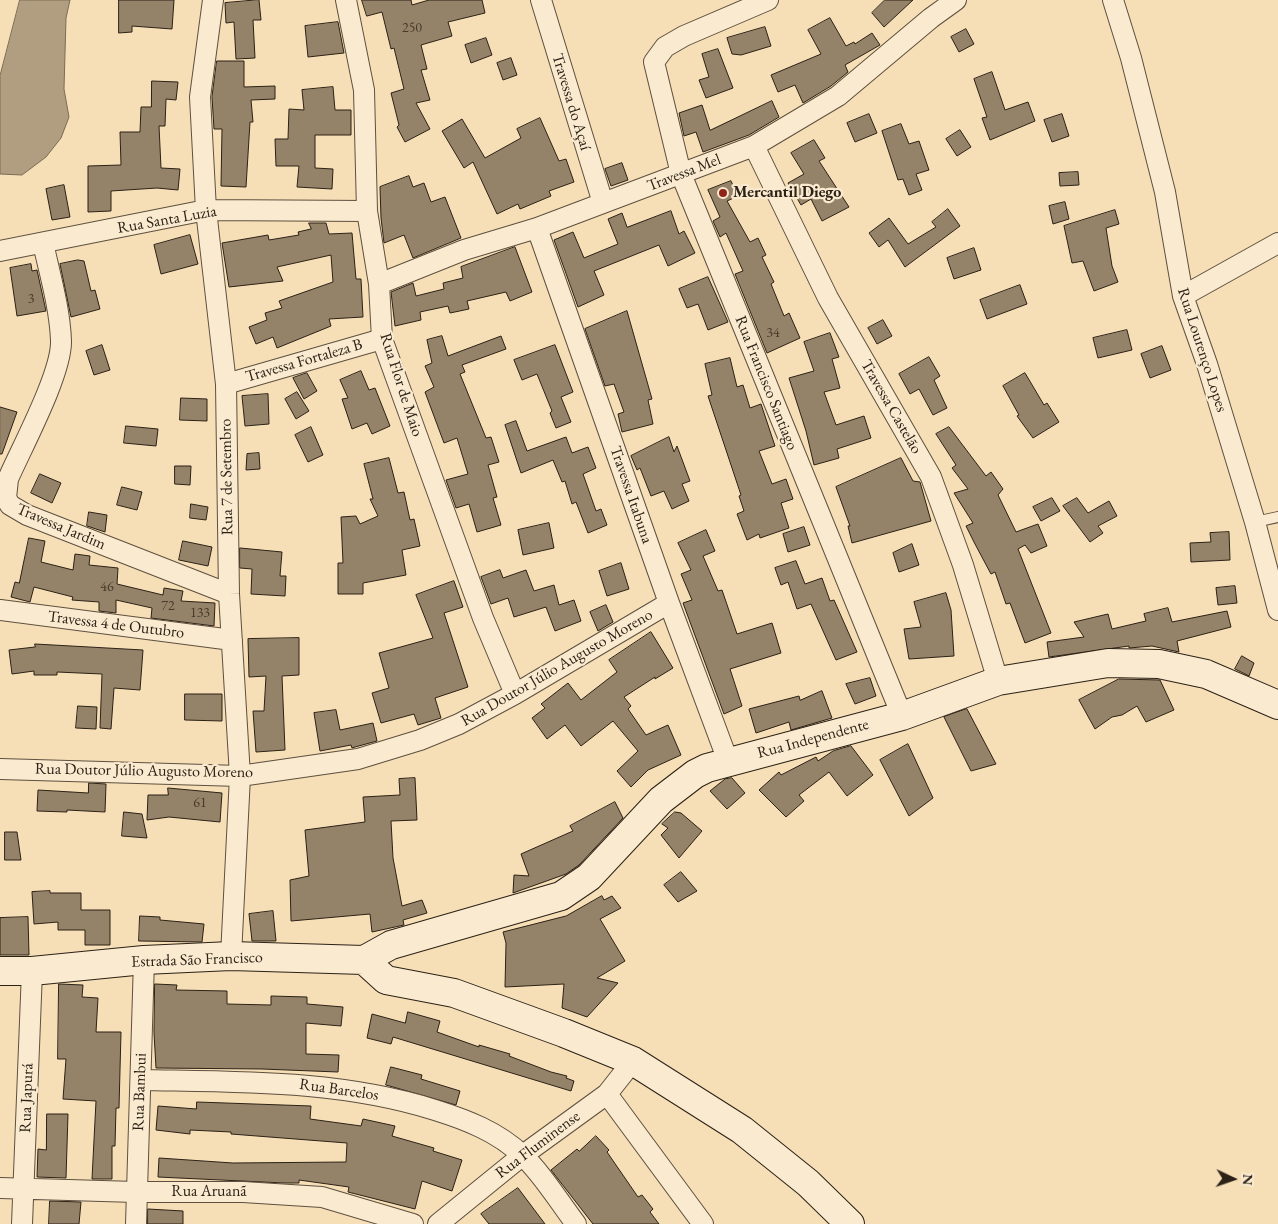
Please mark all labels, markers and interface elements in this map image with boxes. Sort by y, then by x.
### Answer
house number: 250 [402,20,422,36]
street label: Travessa do Açaí [547,51,595,153]
street label: Travessa Mel [644,150,724,196]
place label: Mercantil Diego [733,183,841,203]
marker: Mercantil Diego [717,187,729,199]
street label: Rua Santa Luzia [116,202,218,238]
street label: Rua Lourenço Lopes [1173,285,1231,415]
house number: 3 [28,291,34,307]
street label: Rua Francisco Santiago [730,313,802,453]
house number: 34 [766,325,780,341]
street label: Rua Flor de Maio [375,331,427,439]
street label: Travessa Fortaleza B [243,335,365,387]
street label: Travessa Castelão [856,356,926,458]
street label: Rua 7 de Setembro [216,418,238,536]
street label: Travessa Itabuna [605,444,657,546]
street label: Travessa Jardim [14,500,108,554]
house number: 46 [100,579,114,595]
house number: 72 [161,598,175,614]
house number: 133 [190,605,210,621]
street label: Rua Doutor Júlio Augusto Moreno [458,605,656,731]
street label: Travessa 4 de Outubro [47,607,185,643]
street label: Rua Independente [755,715,871,763]
street label: Rua Doutor Júlio Augusto Moreno [35,759,253,783]
house number: 61 [193,795,207,811]
street label: Estrada São Francisco [131,948,263,972]
street label: Rua Bambui [129,1053,151,1131]
street label: Rua Japurá [16,1063,38,1133]
street label: Rua Barcelos [298,1075,380,1105]
street label: Rua Fluminense [492,1107,584,1183]
north arrow [1208,1154,1258,1204]
text: N [1239,1174,1257,1186]
street label: Rua Aruanã [171,1182,247,1202]

